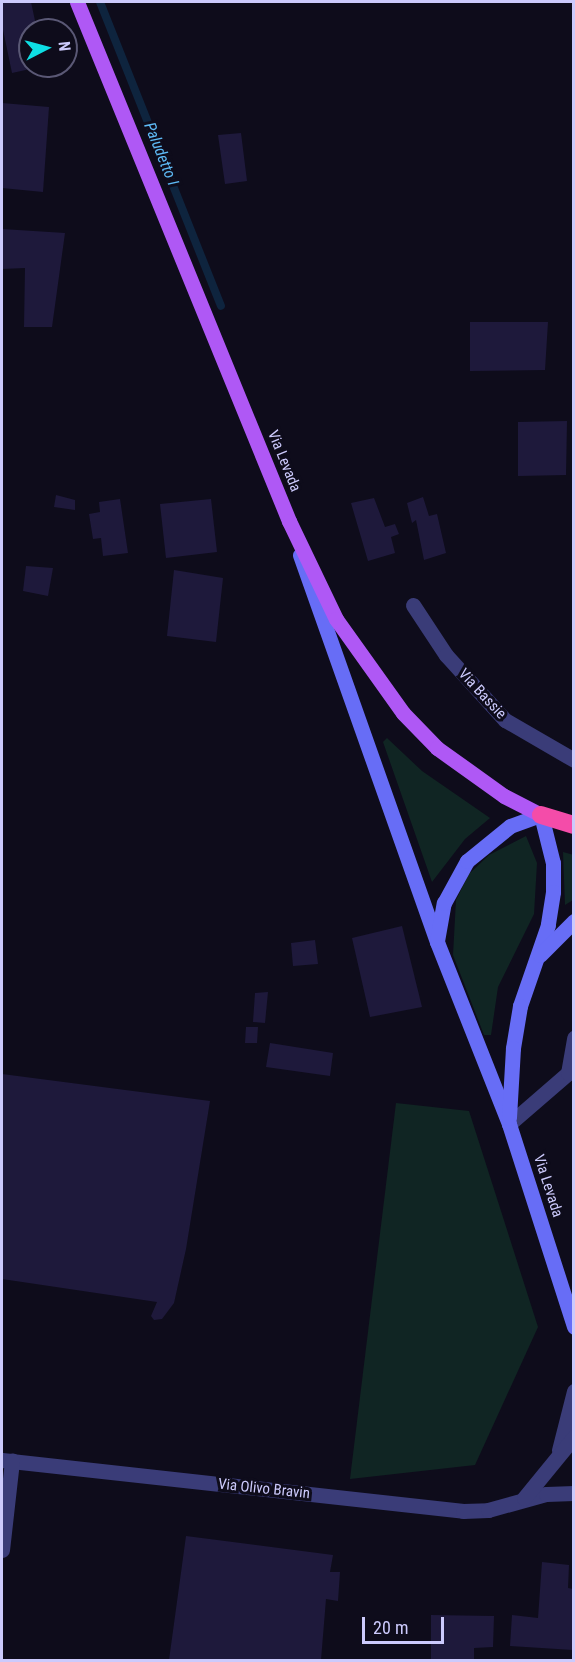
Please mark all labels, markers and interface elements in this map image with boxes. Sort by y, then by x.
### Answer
north arrow [18,18,78,78]
text: N [54,40,74,52]
water label: Paludetto I [140,120,182,188]
street label: Via Levada [264,428,304,494]
street label: Via Bassie [454,665,510,723]
street label: Via Levada [529,1152,567,1220]
street label: Via Olivo Bravin [217,1475,311,1503]
scale bar [365,1605,448,1643]
text: 20 m [373,1617,408,1638]

